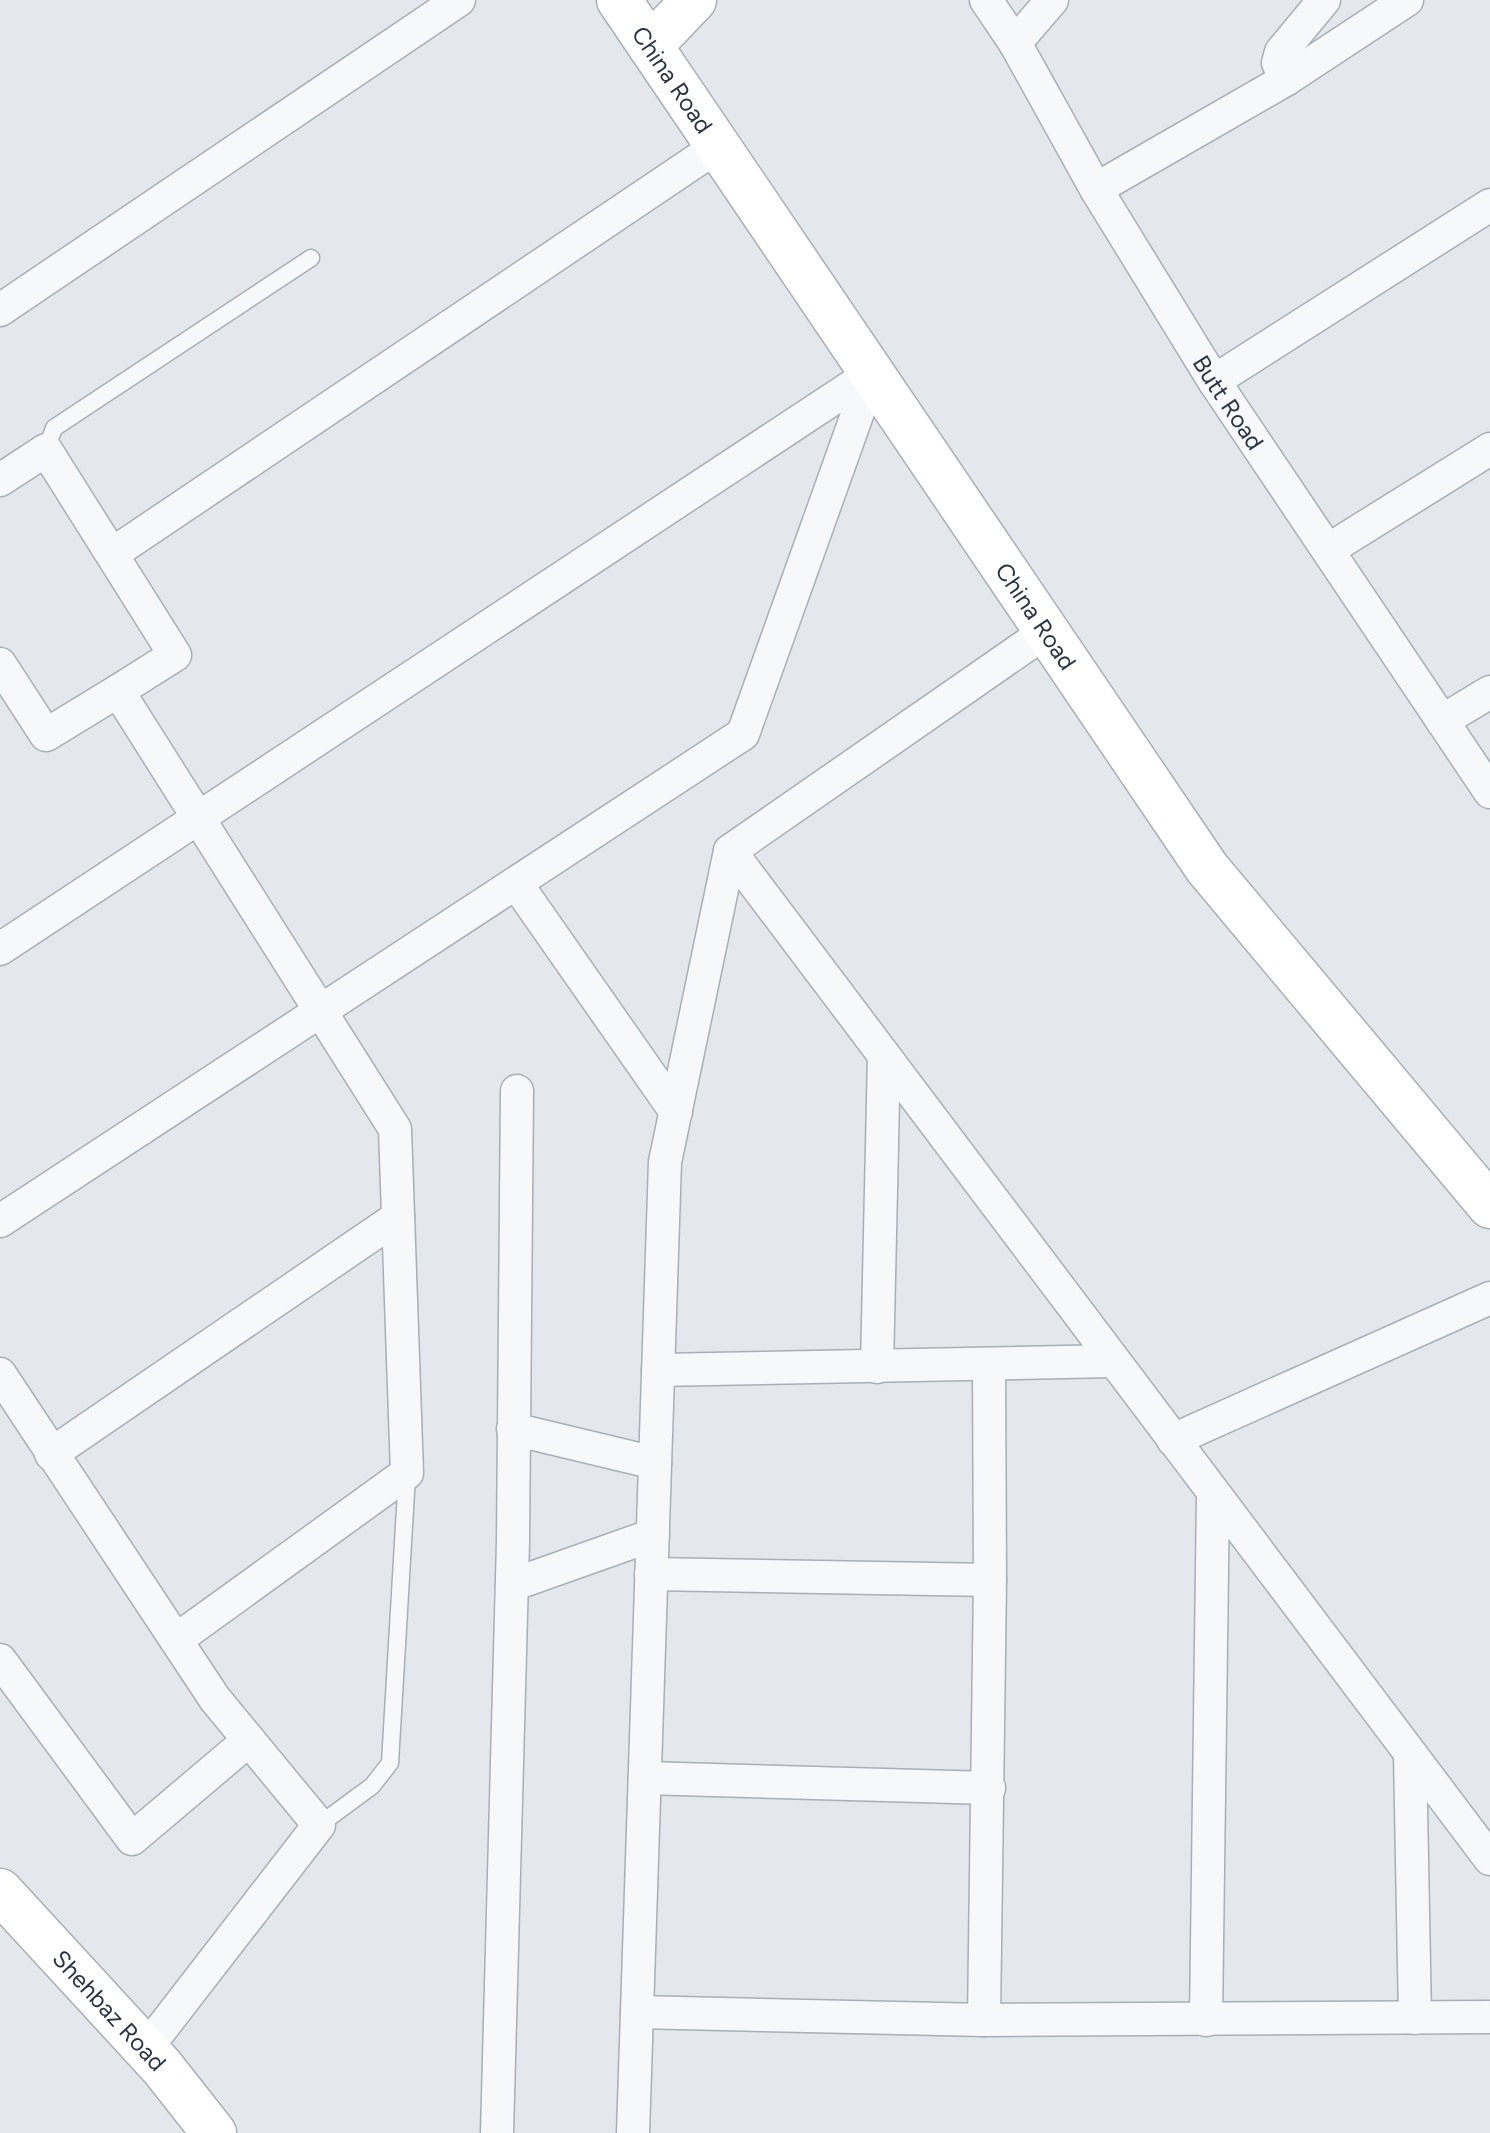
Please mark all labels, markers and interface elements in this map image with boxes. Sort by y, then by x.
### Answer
street label: China Road [626,20,719,139]
street label: Butt Road [1187,350,1270,455]
street label: China Road [990,557,1083,675]
street label: Shehbaz Road [47,1944,173,2077]

